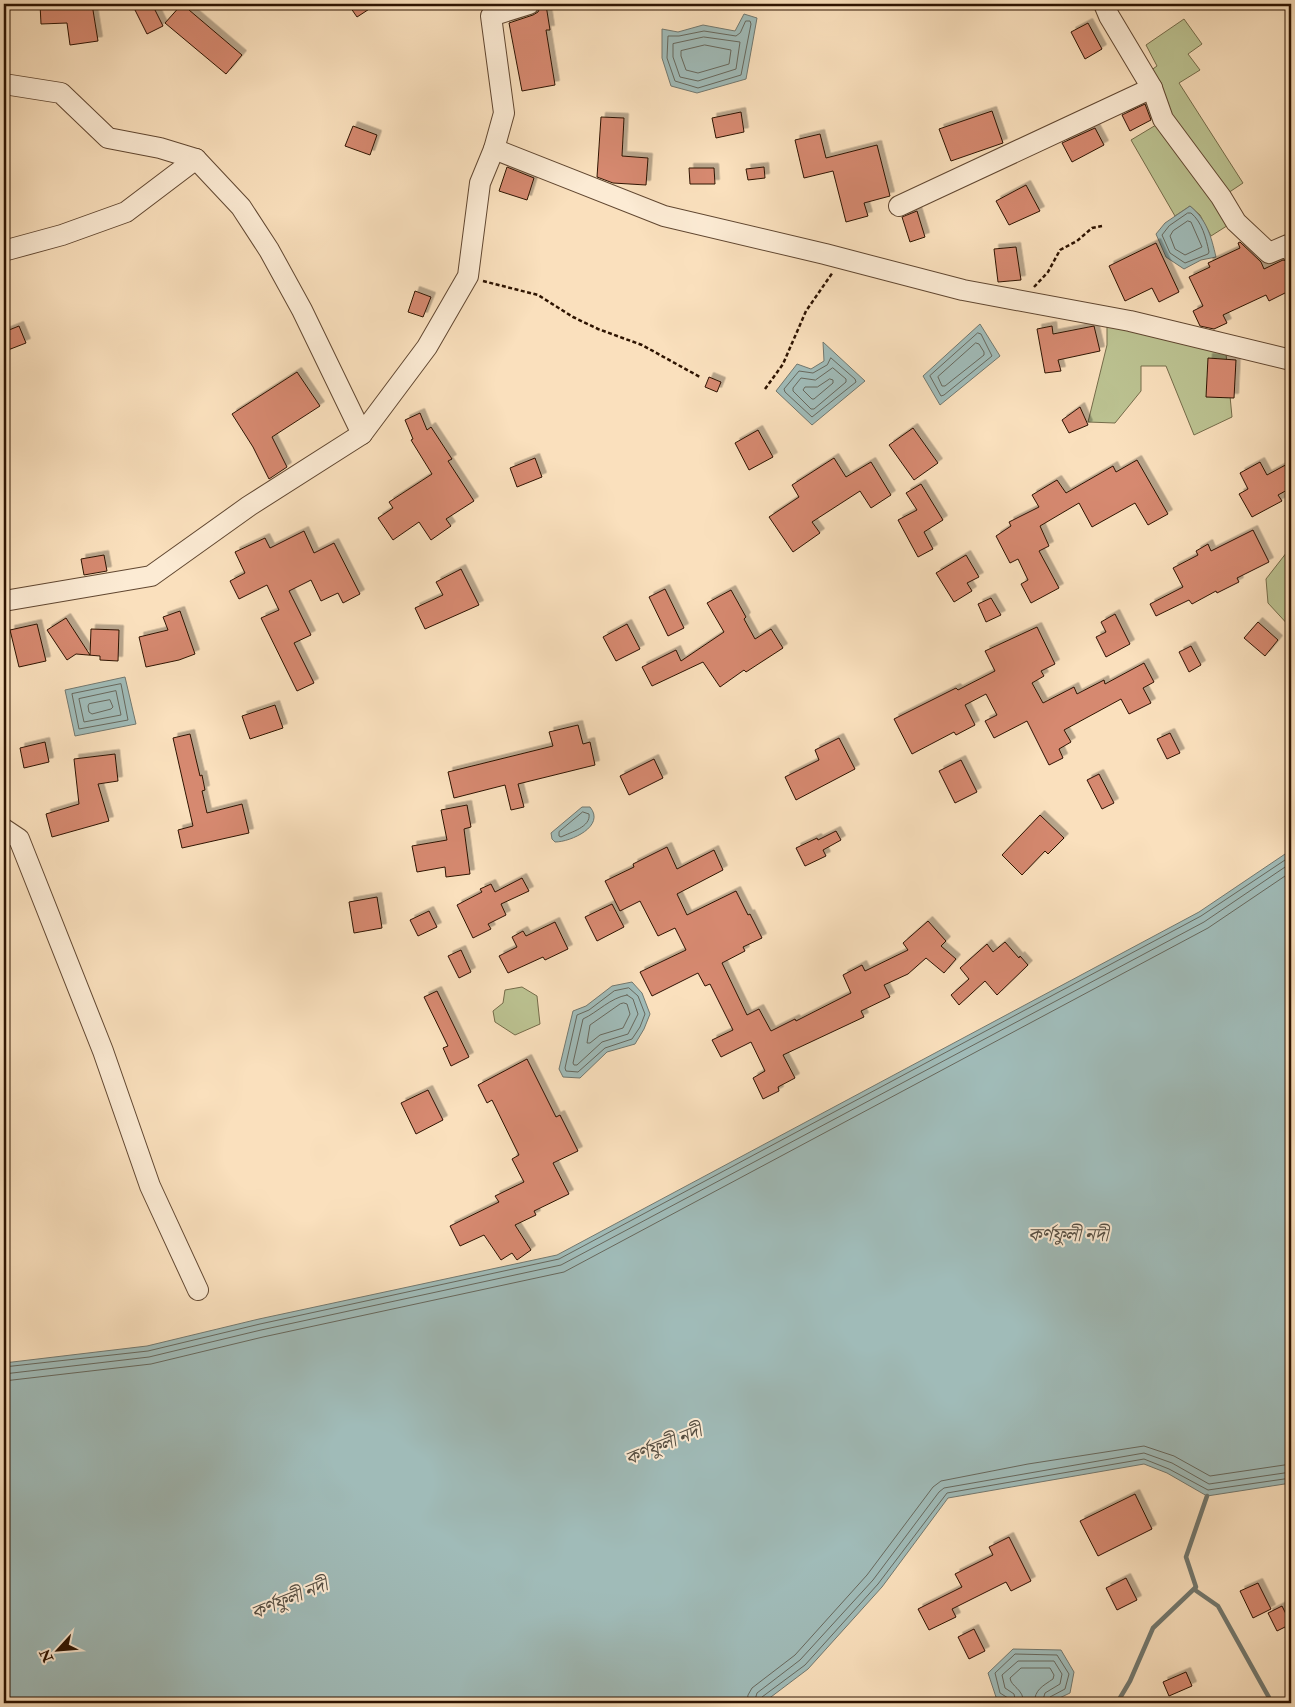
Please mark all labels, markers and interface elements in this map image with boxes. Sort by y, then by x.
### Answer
water label: কর্ণফুলী নদী [1028,1223,1110,1247]
water label: কর্ণফুলী নদী [622,1418,707,1471]
water label: কর্ণফুলী নদী [248,1572,333,1625]
north arrow [32,1624,82,1674]
text: N [36,1646,58,1666]

